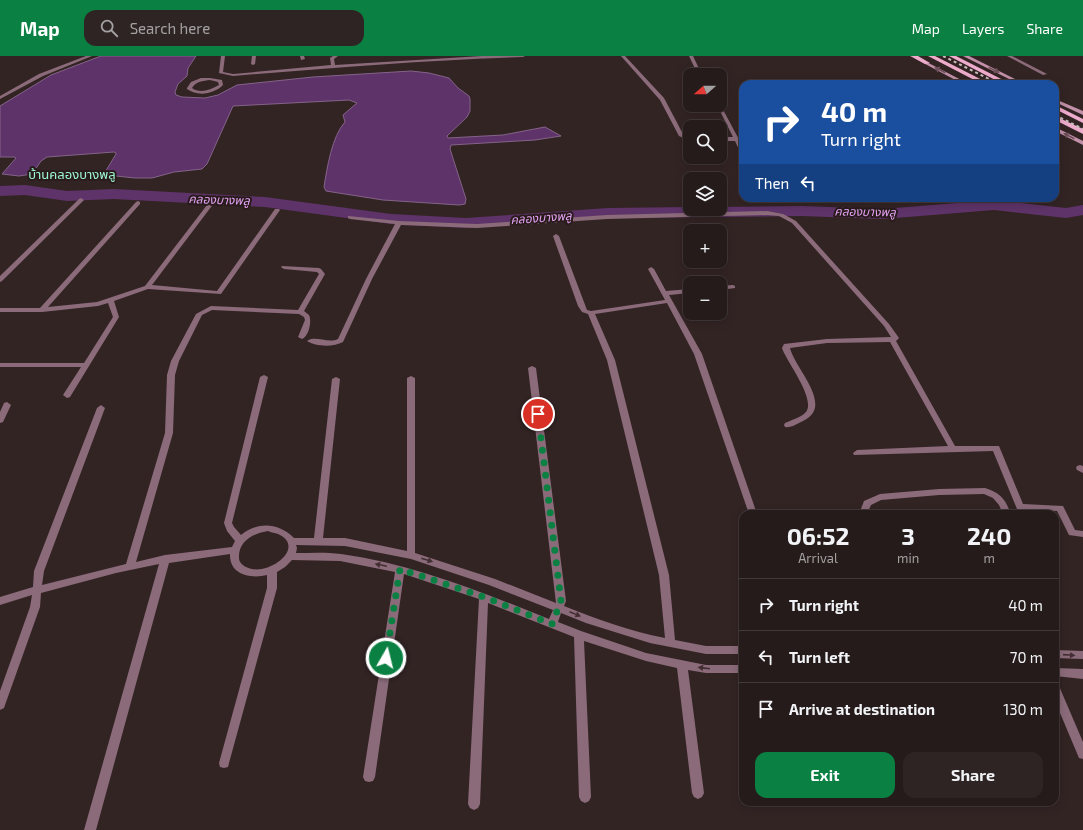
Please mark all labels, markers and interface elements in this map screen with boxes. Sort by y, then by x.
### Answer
search box [84,10,364,46]
text: Map [20,17,60,40]
icon: search [98,17,120,39]
text: Search here [130,19,210,37]
text: Map [912,20,940,37]
text: Layers [962,20,1004,37]
text: Share [1026,20,1063,37]
one-way arrow [934,67,945,73]
one-way arrow [988,67,1000,73]
north arrow [683,68,727,112]
map controls [683,68,727,320]
text: 40 m [821,94,887,128]
icon: right [755,96,807,148]
button: search [683,120,727,164]
text: Turn right [821,128,901,150]
one-way arrow [1063,133,1075,139]
district label: บ้านคลองบางพลู [28,166,116,182]
button: layers [683,172,727,216]
icon: left [797,172,819,194]
text: Then [755,174,789,192]
water label: คลองบางพลู [188,191,251,209]
water label: คลองบางพลู [834,203,897,221]
water label: คลองบางพลู [510,208,573,228]
button: + [683,224,727,268]
button: − [683,276,727,320]
pin [521,397,555,431]
icon: arrive [527,403,549,425]
text: 06:52 [787,521,849,550]
text: 3 [901,521,915,550]
text: 240 [967,521,1011,550]
text: Arrival [798,550,838,566]
text: min [897,550,919,566]
text: m [983,550,995,566]
one-way arrow [421,557,433,563]
one-way arrow [375,562,387,568]
icon: right [755,594,777,616]
text: Turn right [789,596,859,614]
text: 40 m [1008,596,1043,614]
one-way arrow [569,612,581,618]
position arrow [365,637,407,679]
icon: left [755,646,777,668]
text: Turn left [789,648,850,666]
text: 70 m [1010,648,1043,666]
one-way arrow [1063,651,1075,658]
one-way arrow [698,665,710,671]
icon: arrive [755,698,777,720]
text: Arrive at destination [789,700,935,718]
text: 130 m [1003,700,1043,718]
button: Exit [755,752,895,798]
button: Share [903,752,1043,798]

